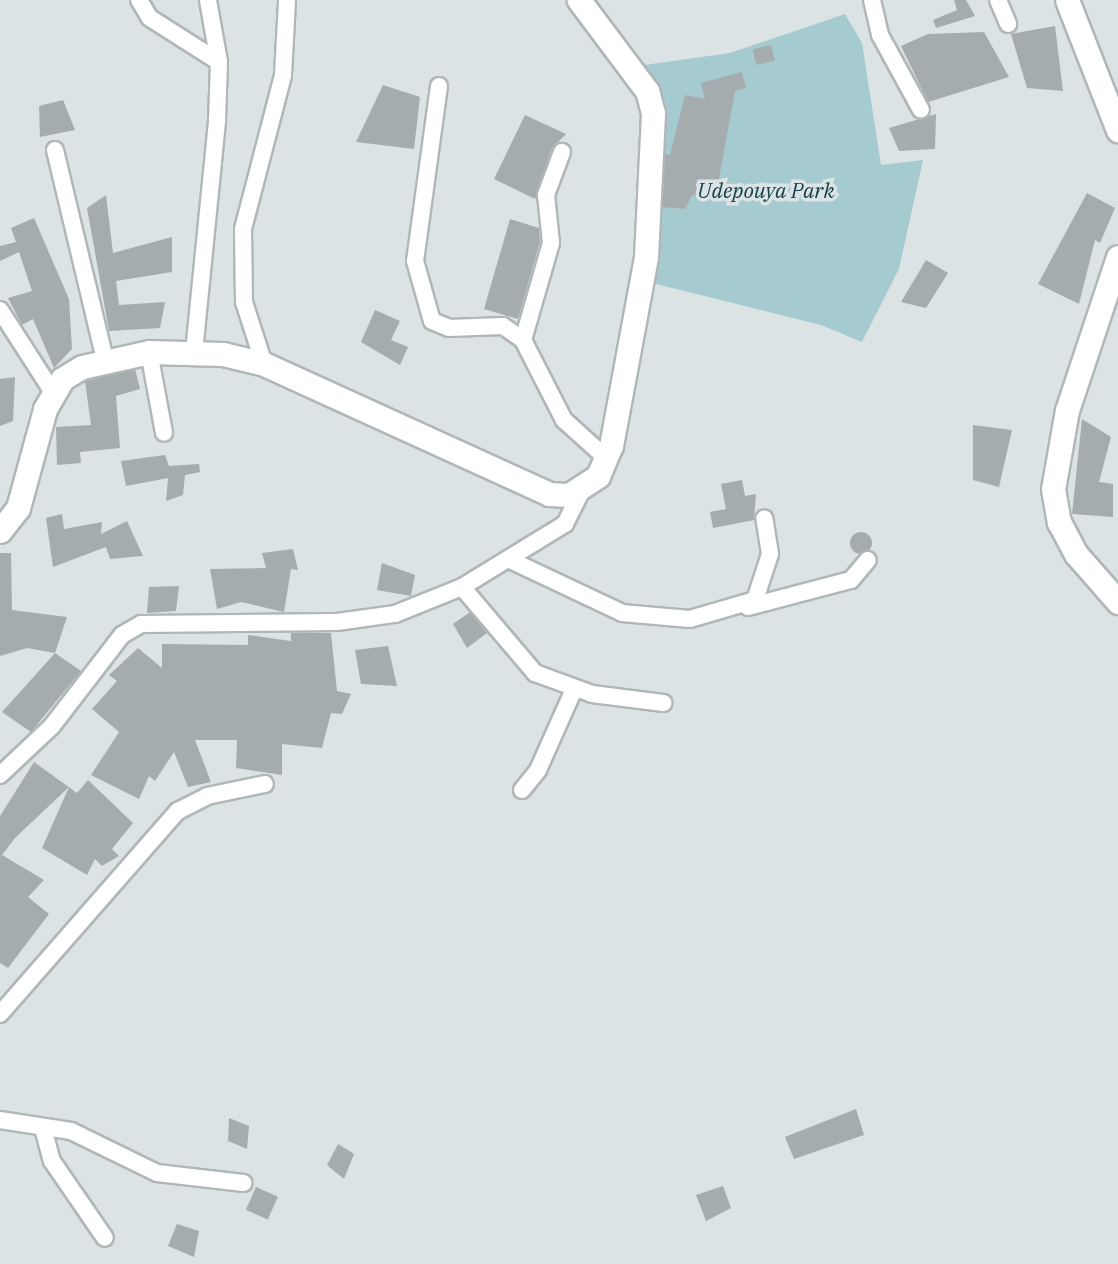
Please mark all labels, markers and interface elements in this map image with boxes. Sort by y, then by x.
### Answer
park label: Udepouya Park [697,177,835,203]

